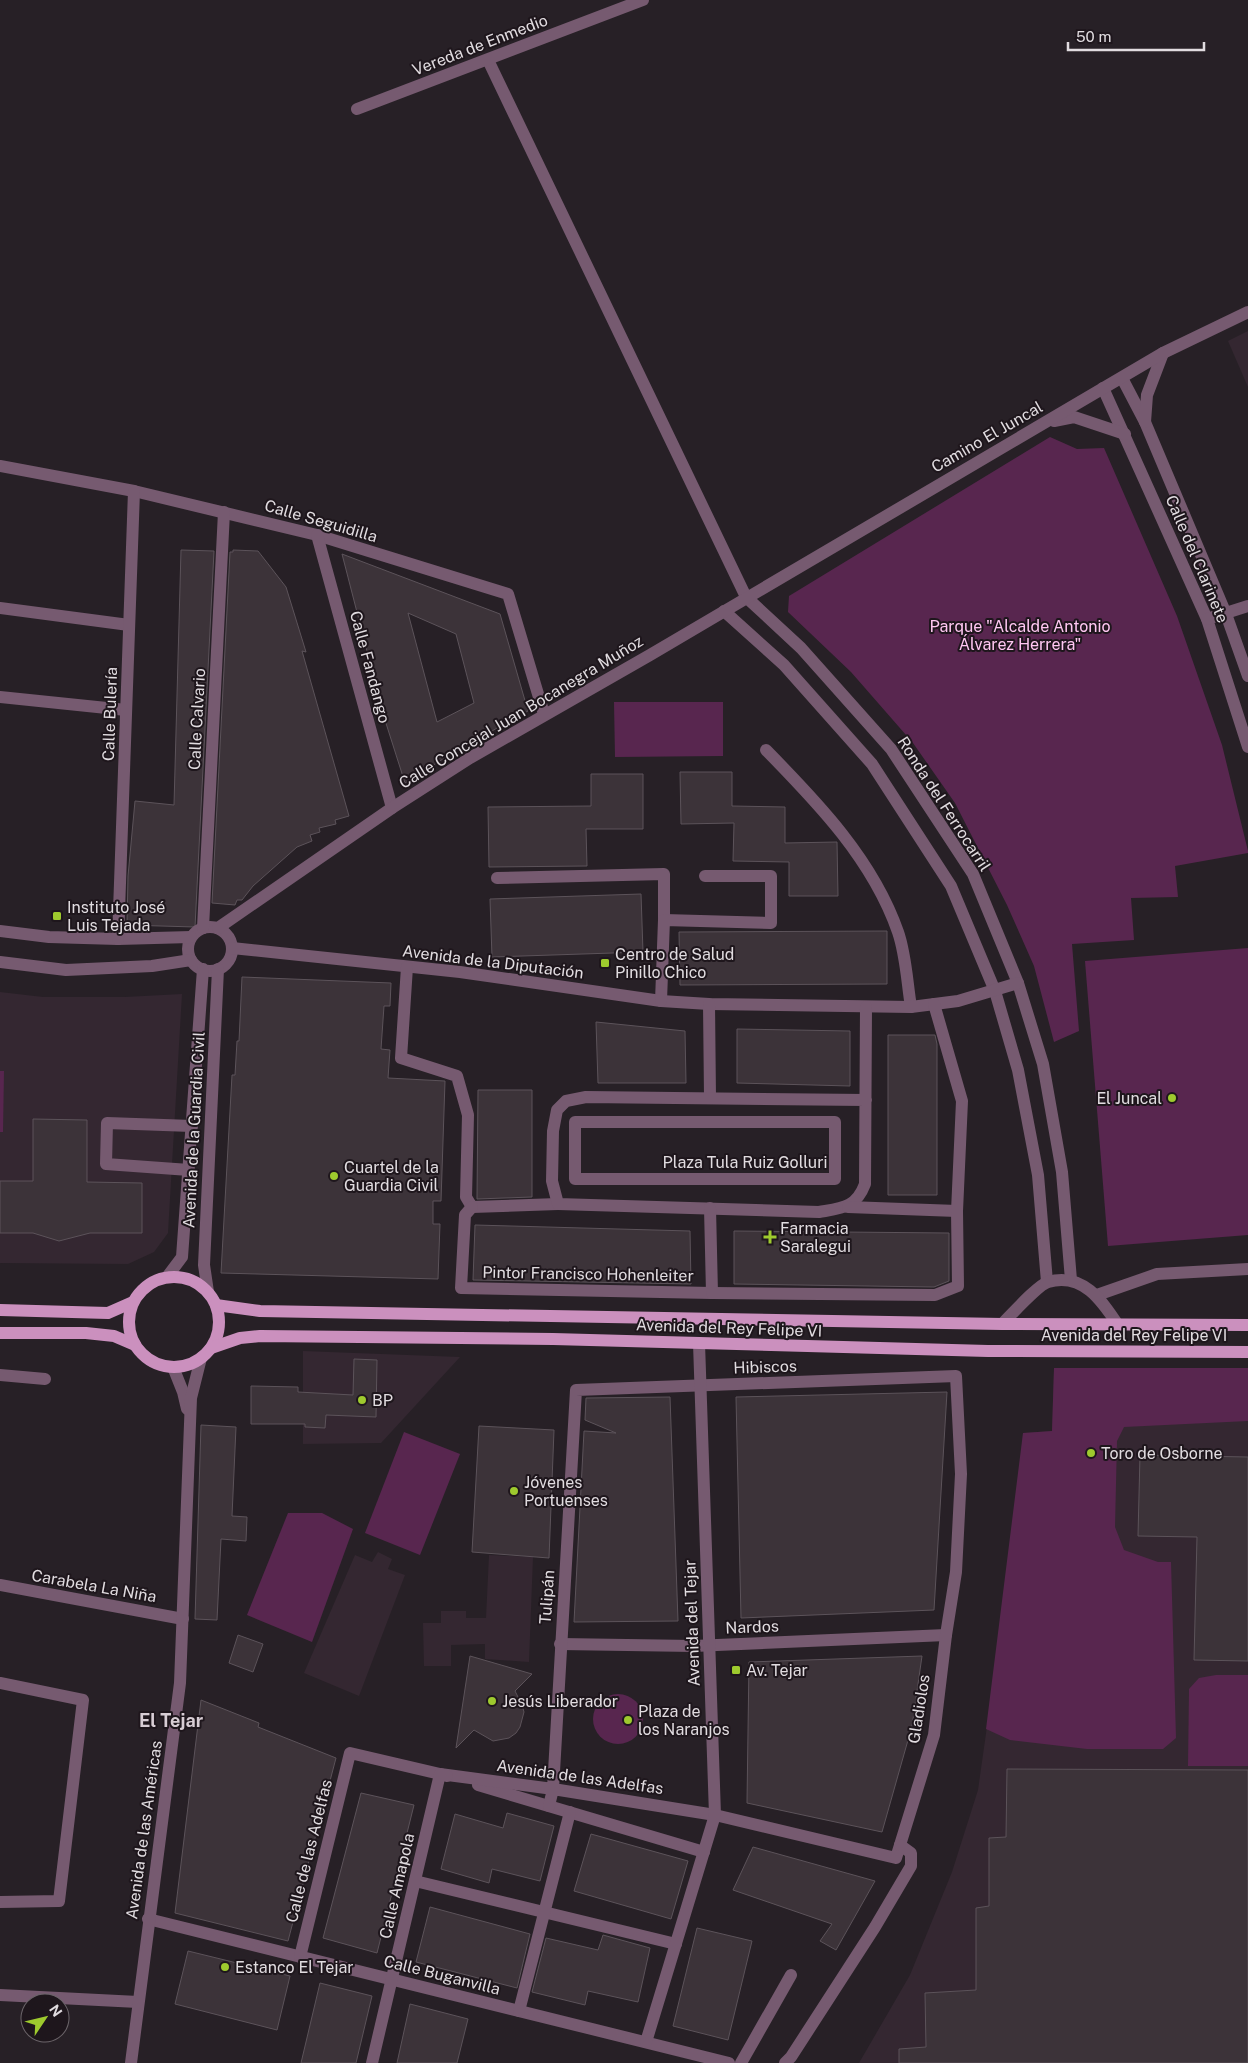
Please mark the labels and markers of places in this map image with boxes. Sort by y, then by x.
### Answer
place label: Instituto José Luis Tejada [67,898,165,935]
marker: Instituto José Luis Tejada [51,910,63,922]
place label: Centro de Salud Pinillo Chico [615,945,734,982]
marker: Centro de Salud Pinillo Chico [599,957,611,969]
place label: El Juncal [1096,1089,1162,1108]
marker: El Juncal [1166,1092,1178,1104]
place label: Cuartel de la Guardia Civil [344,1158,439,1195]
marker: Cuartel de la Guardia Civil [328,1170,340,1182]
place label: Farmacia Saralegui [780,1219,851,1256]
marker: Farmacia Saralegui [764,1231,776,1243]
place label: BP [372,1391,393,1410]
marker: BP [356,1394,368,1406]
place label: Toro de Osborne [1101,1444,1222,1463]
marker: Toro de Osborne [1085,1447,1097,1459]
place label: Jóvenes Portuenses [524,1473,608,1510]
marker: Jóvenes Portuenses [508,1485,520,1497]
place label: Av. Tejar [746,1661,808,1680]
marker: Av. Tejar [730,1664,742,1676]
place label: Jesús Liberador [502,1692,618,1711]
marker: Jesús Liberador [486,1695,498,1707]
place label: Plaza de los Naranjos [638,1702,730,1739]
marker: Plaza de los Naranjos [622,1714,634,1726]
place label: Estanco El Tejar [235,1958,354,1977]
marker: Estanco El Tejar [219,1961,231,1973]

